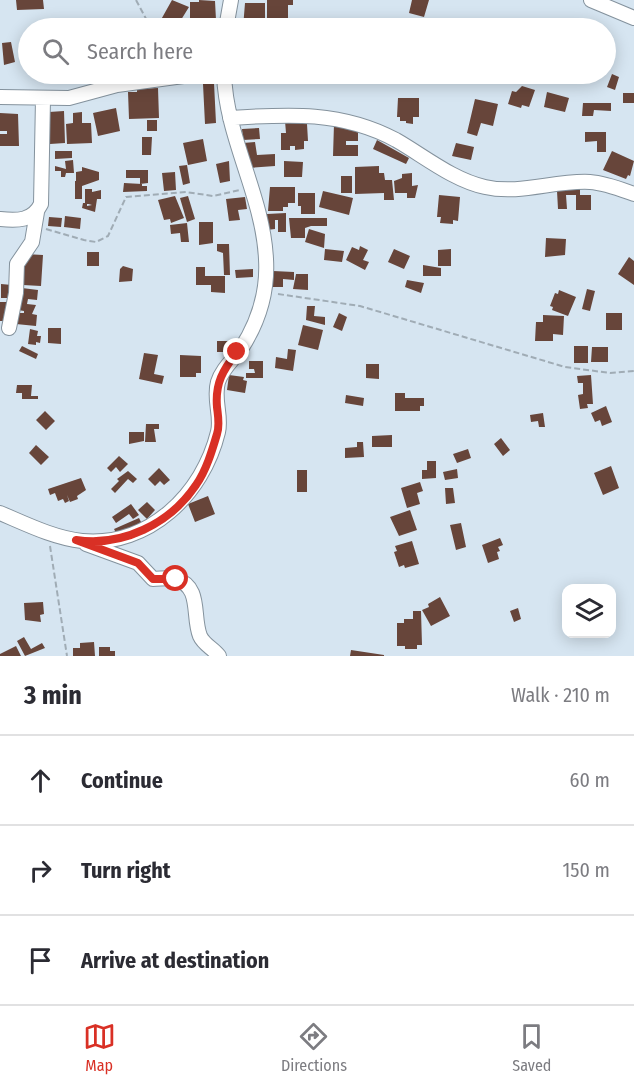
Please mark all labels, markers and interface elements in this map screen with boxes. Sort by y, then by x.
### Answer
search box [18,18,616,84]
icon: search [39,35,72,68]
text: Search here [87,38,193,65]
route end [223,338,249,364]
route start [162,565,188,591]
map controls [562,584,616,638]
button: layers [562,584,616,638]
text: 3 min [24,680,82,711]
text: Walk · 210 m [511,683,610,707]
icon: ahead [24,764,57,797]
text: Continue [81,767,163,794]
text: 60 m [570,768,610,792]
icon: right [24,854,57,887]
text: Turn right [81,857,170,884]
text: 150 m [563,858,610,882]
icon: arrive [24,944,57,977]
text: Arrive at destination [81,947,269,974]
tab: Map [83,1020,116,1075]
tab: Directions [281,1020,347,1075]
tab: Saved [512,1020,551,1075]

